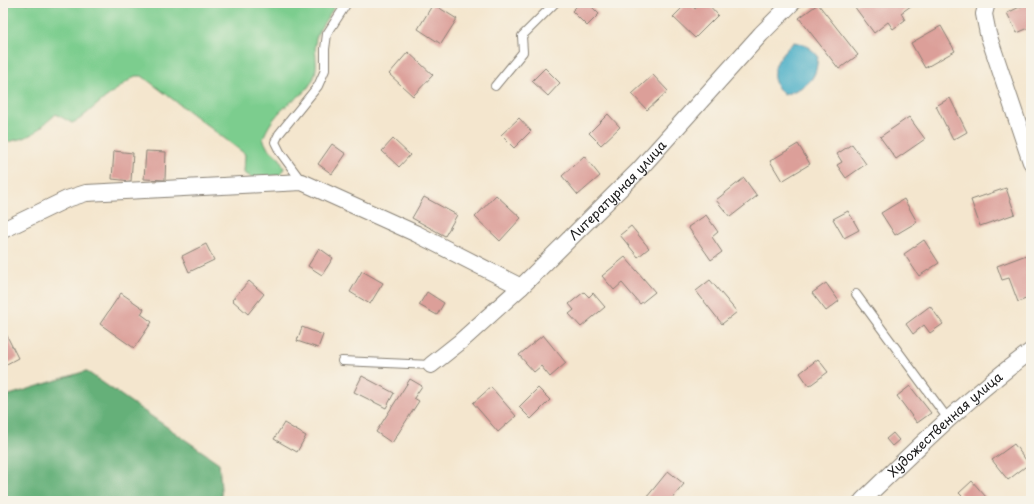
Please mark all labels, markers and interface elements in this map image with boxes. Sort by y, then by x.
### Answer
street label: Литературная улица [564,135,671,244]
street label: Художественная улица [883,366,1007,481]

